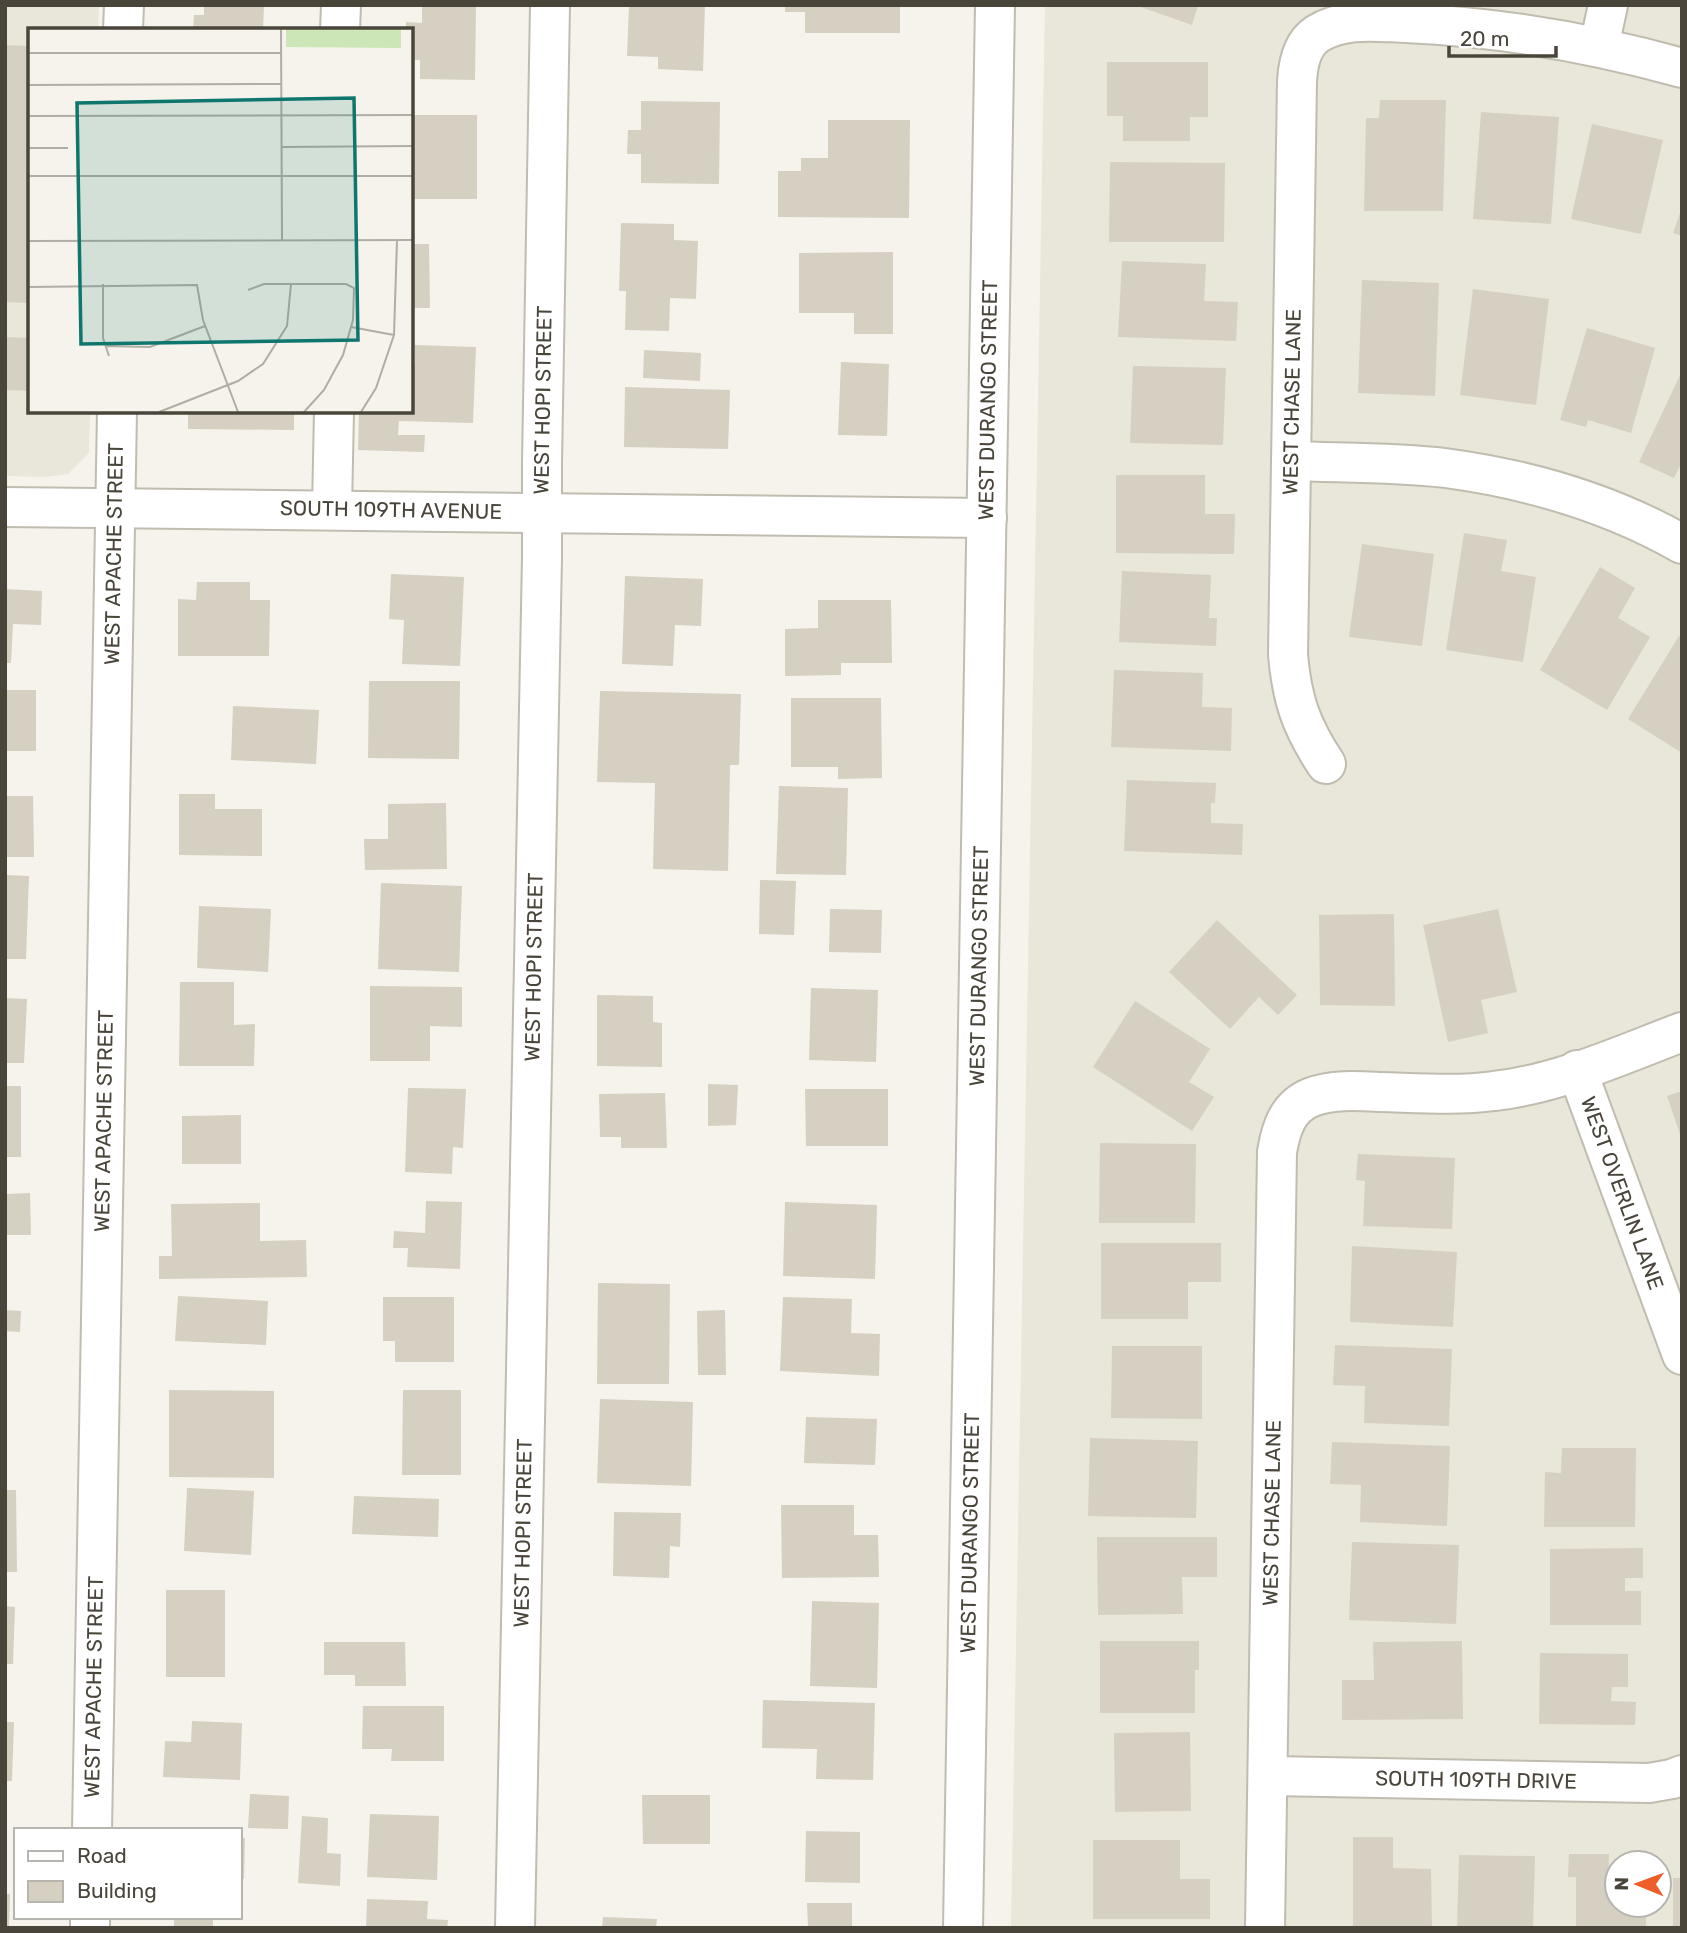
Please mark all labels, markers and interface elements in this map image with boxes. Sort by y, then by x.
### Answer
scale bar [1449,14,1556,58]
text: 20 m [1460,26,1509,51]
inset map [28,28,413,413]
street label: WEST DURANGO STREET [973,279,1002,521]
street label: WEST HOPI STREET [528,305,557,495]
street label: WEST CHASE LANE [1277,309,1306,495]
street label: WEST APACHE STREET [99,443,128,665]
street label: SOUTH 109TH AVENUE [280,495,502,524]
street label: WEST DURANGO STREET [964,845,993,1087]
street label: WEST HOPI STREET [519,872,548,1062]
street label: WEST APACHE STREET [89,1010,118,1232]
street label: WEST OVERLIN LANE [1576,1093,1669,1293]
street label: WEST DURANGO STREET [955,1412,984,1654]
street label: WEST CHASE LANE [1257,1420,1286,1606]
street label: WEST HOPI STREET [508,1438,537,1628]
street label: WEST APACHE STREET [79,1576,108,1798]
street label: SOUTH 109TH DRIVE [1375,1765,1577,1794]
legend [14,1828,242,1919]
text: Road [77,1843,127,1868]
north arrow [1603,1849,1673,1919]
text: N [1610,1877,1633,1891]
text: Building [77,1878,157,1903]

